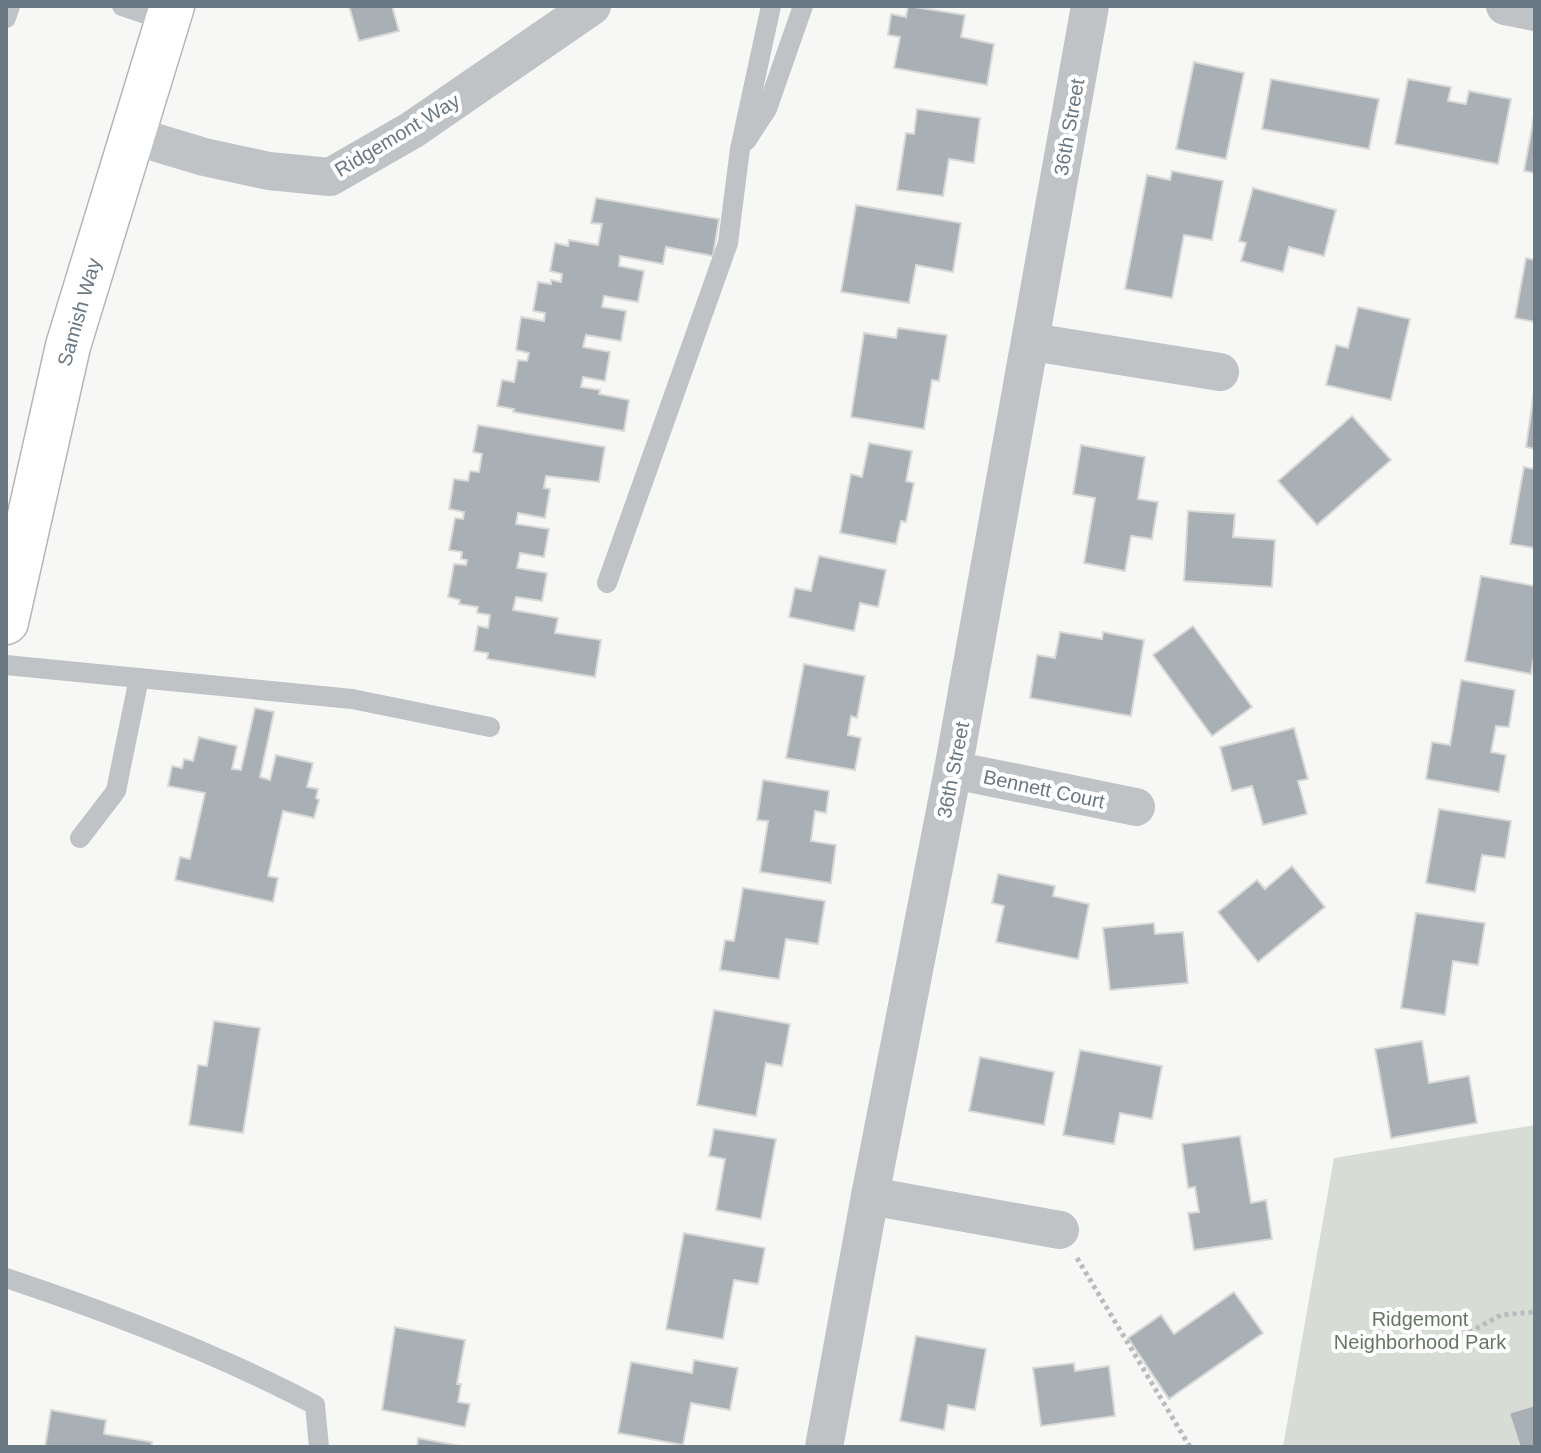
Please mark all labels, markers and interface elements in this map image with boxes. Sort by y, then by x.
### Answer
street label: 36th Street [1050,76,1088,177]
street label: Ridgemont Way [331,89,463,181]
street label: Samish Way [53,255,105,369]
street label: 36th Street [933,719,973,820]
street label: Bennett Court [981,765,1107,813]
park label: Ridgemont Neighborhood Park [1334,1308,1507,1353]

